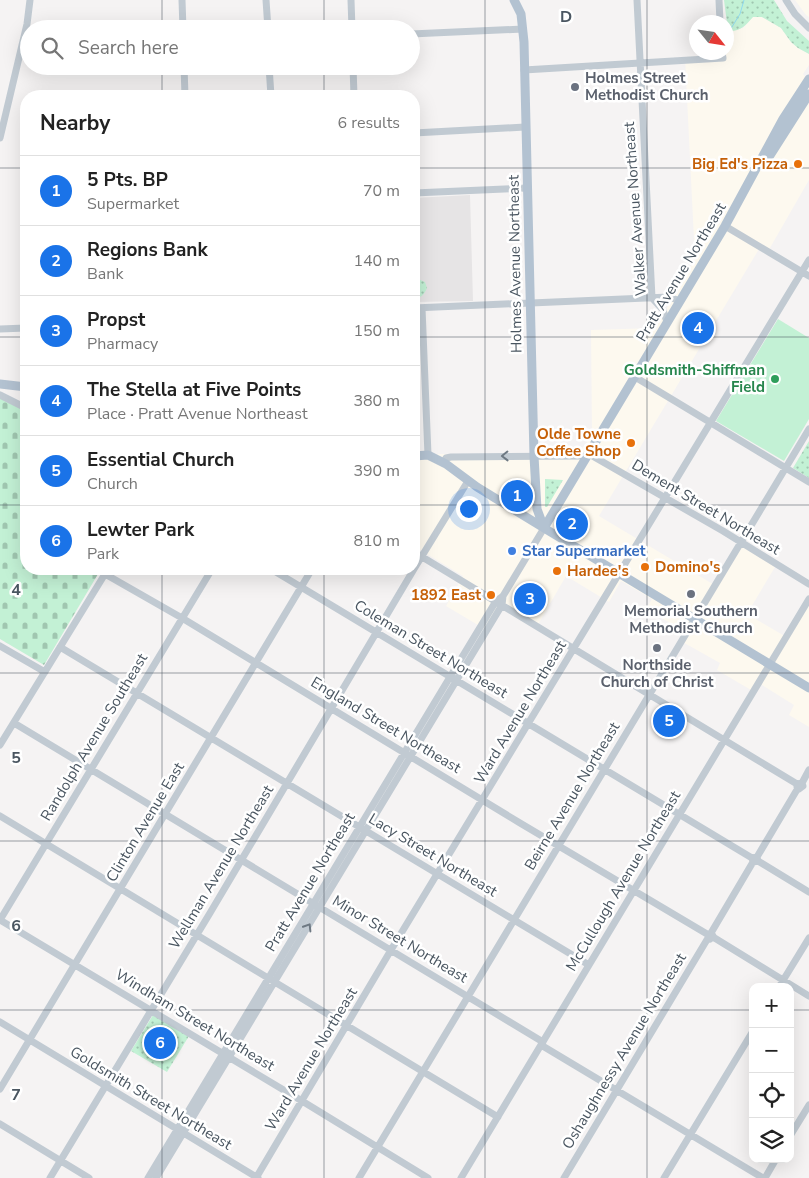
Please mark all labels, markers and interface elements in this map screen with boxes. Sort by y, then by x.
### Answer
text: D [560,6,572,28]
north arrow [689,15,734,60]
search box [20,20,420,75]
icon: search [38,34,66,62]
text: Search here [78,35,179,61]
place label: Holmes Street Methodist Church [585,68,708,105]
marker: Holmes Street Methodist Church [569,81,581,93]
text: Nearby [40,109,110,137]
text: 6 results [338,112,400,134]
street label: Walker Avenue Northeast [619,120,651,297]
place label: Big Ed's Pizza [692,154,788,174]
marker: Big Ed's Pizza [792,158,804,170]
text: 5 Pts. BP [87,167,168,193]
street label: Holmes Avenue Northeast [503,174,527,353]
text: 1 [51,180,61,202]
text: 70 m [363,180,400,202]
text: Supermarket [87,193,179,215]
street label: Pratt Avenue Northeast [631,198,731,345]
text: Regions Bank [87,237,208,263]
text: 2 [51,250,61,272]
text: 140 m [353,250,400,272]
text: Bank [87,263,123,285]
text: Propst [87,307,145,333]
pin: 4 [682,309,714,347]
text: 3 [51,320,61,342]
text: 150 m [353,320,400,342]
text: Pharmacy [87,333,158,355]
place label: Goldsmith-Shiffman Field [624,360,765,397]
marker: Goldsmith-Shiffman Field [769,373,781,385]
text: The Stella at Five Points [87,377,301,403]
text: 4 [51,390,61,412]
text: 380 m [353,390,400,412]
text: Place · Pratt Avenue Northeast [87,403,308,425]
place label: Olde Towne Coffee Shop [536,424,621,461]
marker: Olde Towne Coffee Shop [625,437,637,449]
text: Essential Church [87,447,234,473]
one-way arrow [501,451,508,461]
street label: Dement Street Northeast [628,455,784,560]
text: 5 [51,460,61,482]
text: 390 m [353,460,400,482]
text: Church [87,473,138,495]
pin: 1 [501,477,533,515]
your location [456,496,482,522]
pin: 2 [556,505,588,543]
text: Lewter Park [87,517,194,543]
text: 6 [51,530,61,552]
text: 810 m [353,530,400,552]
place label: Star Supermarket [522,541,646,561]
text: Park [87,543,119,565]
marker: Star Supermarket [506,545,518,557]
place label: Domino's [655,557,720,577]
place label: Hardee's [567,561,629,581]
marker: Domino's [639,561,651,573]
marker: Hardee's [551,565,563,577]
text: 4 [11,579,21,601]
pin: 3 [514,580,546,618]
place label: 1892 East [411,585,481,605]
marker: Memorial Southern Methodist Church [685,588,697,600]
marker: 1892 East [485,589,497,601]
street label: Coleman Street Northeast [351,595,512,703]
place label: Memorial Southern Methodist Church [624,601,758,638]
street label: Ward Avenue Northeast [469,636,571,787]
marker: Northside Church of Christ [651,642,663,654]
street label: Randolph Avenue Southeast [36,649,152,824]
place label: Northside Church of Christ [600,655,714,692]
street label: England Street Northeast [307,672,465,778]
pin: 5 [653,702,685,740]
street label: Beirne Avenue Northeast [520,718,625,874]
text: 5 [11,747,21,769]
street label: Clinton Avenue East [101,758,189,886]
street label: Wellman Avenue Northeast [164,781,278,953]
street label: McCullough Avenue Northeast [561,786,685,975]
street label: Pratt Avenue Northeast [260,808,360,955]
street label: Lacy Street Northeast [365,809,502,902]
street label: Minor Street Northeast [329,891,472,988]
text: 6 [11,915,21,937]
one-way arrow [302,923,311,932]
street label: Oshaughnessy Avenue Northeast [557,949,691,1153]
street label: Windham Street Northeast [112,964,279,1076]
street label: Ward Avenue Northeast [260,983,362,1134]
map controls [749,983,794,1163]
button: + [749,983,794,1028]
pin: 6 [144,1024,176,1062]
button: − [749,1028,794,1073]
street label: Goldsmith Street Northeast [66,1042,236,1155]
button: locate [749,1073,794,1118]
text: 7 [11,1084,21,1106]
button: layers [749,1118,794,1163]

